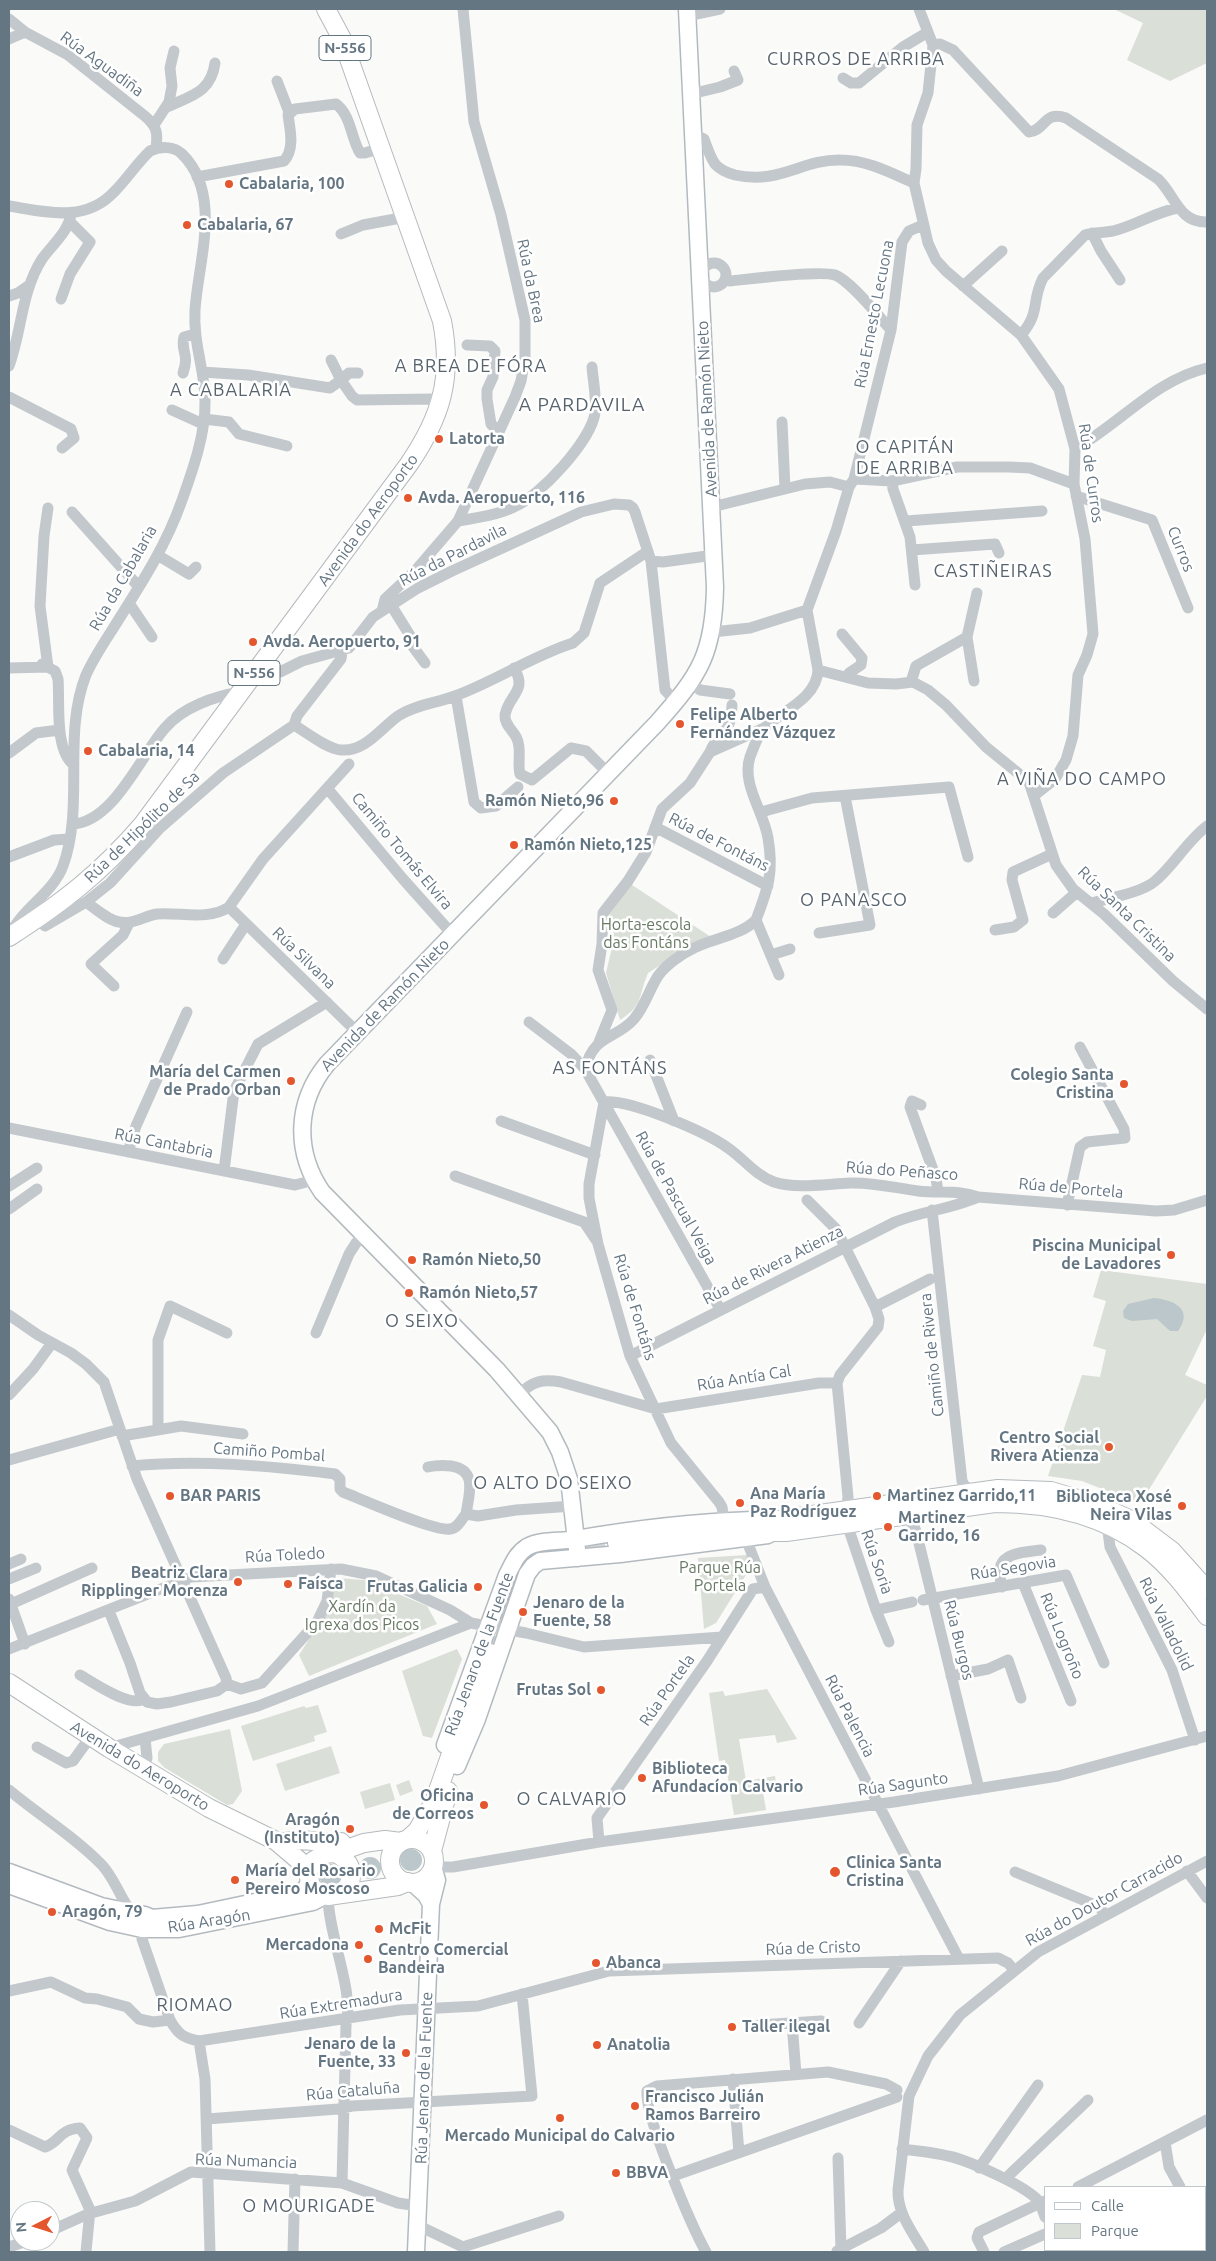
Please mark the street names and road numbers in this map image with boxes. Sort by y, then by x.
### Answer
street label: Rúa Aguadiña [56,27,148,101]
road number: N-556 [319,36,371,60]
street label: Rúa da Brea [513,237,549,325]
street label: Rúa Ernesto Lecuona [850,238,898,390]
street label: Avenida de Ramón Nieto [693,320,721,498]
street label: Rúa de Curros [1075,422,1107,524]
street label: Avenida do Aeroporto [314,450,422,590]
street label: Rúa da Pardavila [396,520,510,590]
street label: Rúa da Cabalaria [85,522,161,634]
street label: Curros [1163,524,1199,574]
road number: N-556 [228,660,280,686]
street label: Rúa de Hipólito de Sa [81,767,203,887]
street label: Camiño Tomás Elvira [347,788,457,914]
street label: Rúa de Fontáns [666,808,772,876]
street label: Rúa Santa Cristina [1074,862,1180,966]
street label: Rúa Silvana [268,923,340,993]
street label: Avenida de Ramón Nieto [317,935,453,1075]
street label: Rúa Cantabria [113,1124,215,1162]
street label: Rúa de Pascual Veiga [631,1128,721,1268]
street label: Rúa do Peñasco [845,1157,959,1185]
street label: Rúa de Portela [1018,1174,1124,1202]
street label: Rúa de Rivera Atienza [699,1221,847,1309]
street label: Rúa de Fontáns [610,1251,660,1363]
street label: Camiño de Rivera [916,1292,948,1418]
street label: Rúa Antía Cal [696,1361,792,1395]
street label: Camiño Pombal [212,1439,326,1465]
street label: Rúa Soria [857,1527,897,1597]
street label: Rúa Toledo [244,1543,326,1567]
street label: Rúa Segovia [969,1552,1057,1584]
street label: Rúa Jenaro de la Fuente [440,1570,518,1738]
street label: Rúa Valladolid [1135,1574,1197,1674]
street label: Rúa Logroño [1036,1590,1088,1682]
street label: Rúa Burgos [940,1598,978,1682]
street label: Rúa Portela [635,1650,699,1730]
street label: Rúa Palencia [821,1671,879,1761]
street label: Avenida do Aeroporto [67,1717,213,1815]
street label: Rúa Sagunto [857,1768,949,1800]
street label: Rúa do Doutor Carracido [1022,1848,1186,1950]
street label: Rúa Aragón [166,1905,252,1937]
street label: Rúa de Cristo [765,1937,861,1959]
street label: Rúa Extremadura [278,1985,404,2023]
street label: Rúa Jenaro de la Fuente [411,1991,437,2165]
street label: Rúa Cataluña [305,2077,401,2105]
street label: Rúa Numancia [195,2150,297,2172]

